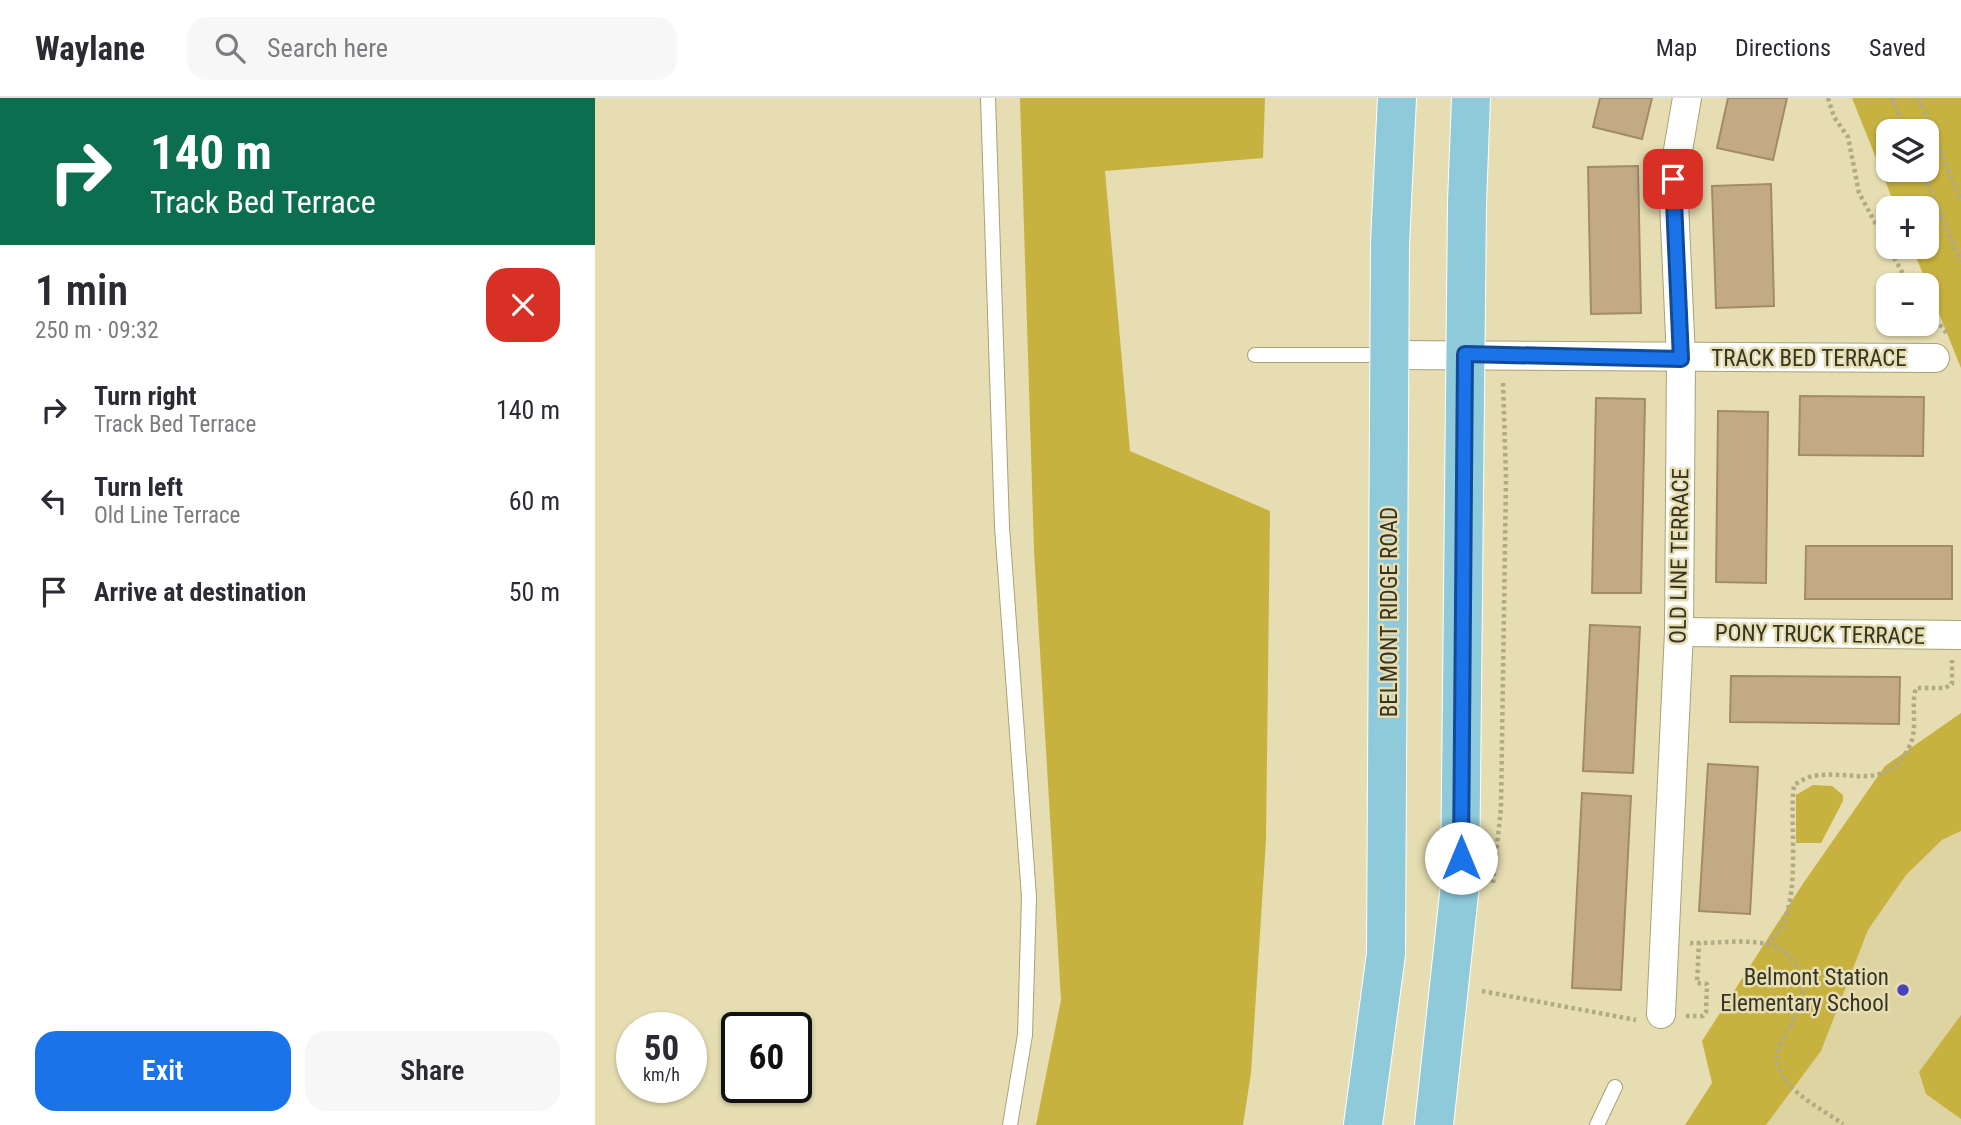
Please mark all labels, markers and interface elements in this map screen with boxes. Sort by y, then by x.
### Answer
search box [187,17,677,80]
text: Waylane [35,29,145,68]
icon: search [211,29,249,67]
text: Search here [267,33,388,63]
text: Map [1656,34,1697,62]
text: Directions [1735,34,1831,62]
text: Saved [1869,34,1926,62]
map controls [1876,119,1939,336]
button: layers [1876,119,1939,182]
text: 140 m [150,124,272,181]
icon: right [35,126,126,217]
pin [1643,149,1703,209]
icon: arrive [1654,160,1692,198]
text: Track Bed Terrace [150,183,376,221]
button: + [1876,196,1939,259]
text: 1 min [35,266,128,315]
button: close [486,268,560,342]
button: − [1876,273,1939,336]
text: 250 m · 09:32 [35,317,159,344]
street label: TRACK BED TERRACE [1711,345,1907,372]
text: Turn right [94,381,196,411]
icon: right [35,391,73,429]
text: 140 m [496,395,560,425]
text: Track Bed Terrace [94,411,256,438]
street label: OLD LINE TERRACE [1664,468,1695,644]
text: Turn left [94,472,183,502]
icon: left [35,482,73,520]
text: 60 m [509,486,560,516]
text: Old Line Terrace [94,502,240,529]
street label: BELMONT RIDGE ROAD [1376,507,1403,717]
icon: arrive [35,573,73,611]
text: Arrive at destination [94,577,306,607]
text: 50 m [509,577,560,607]
street label: PONY TRUCK TERRACE [1715,619,1925,650]
position arrow [1424,821,1498,895]
place label: Belmont Station Elementary School [1720,964,1889,1017]
marker: Belmont Station Elementary School [1895,982,1911,998]
speed limit sign: 60 [721,1012,812,1103]
text: 50 [644,1028,679,1069]
button: Exit [35,1031,291,1111]
button: Share [305,1031,560,1111]
text: km/h [643,1064,680,1085]

